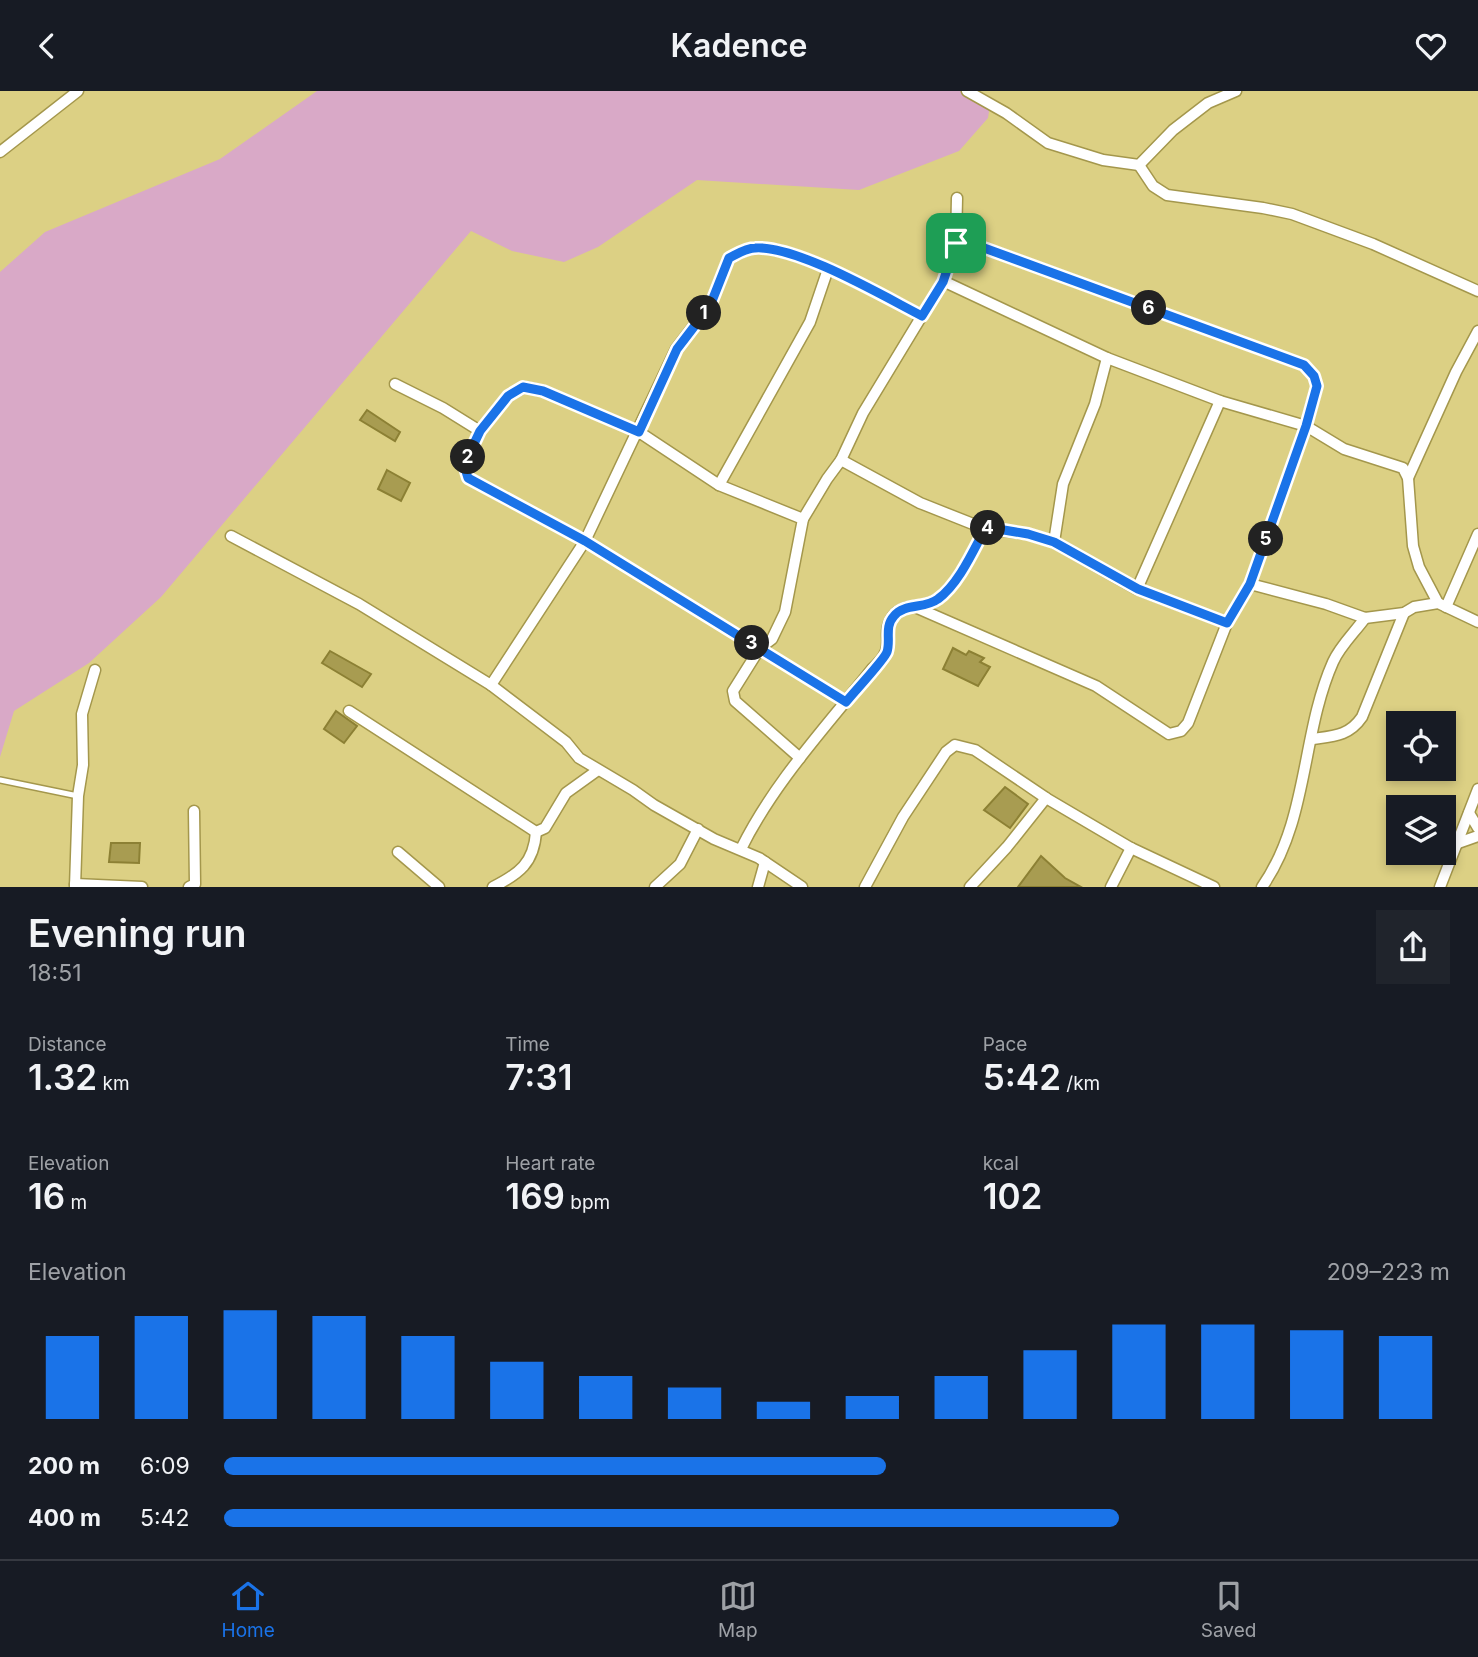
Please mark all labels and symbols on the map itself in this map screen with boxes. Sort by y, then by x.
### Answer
pin [926,213,986,273]
pin: 6 [1132,291,1166,325]
pin: 1 [686,295,722,331]
pin: 2 [450,439,486,475]
pin: 4 [970,511,1006,545]
pin: 5 [1248,521,1284,557]
pin: 3 [734,625,770,661]

